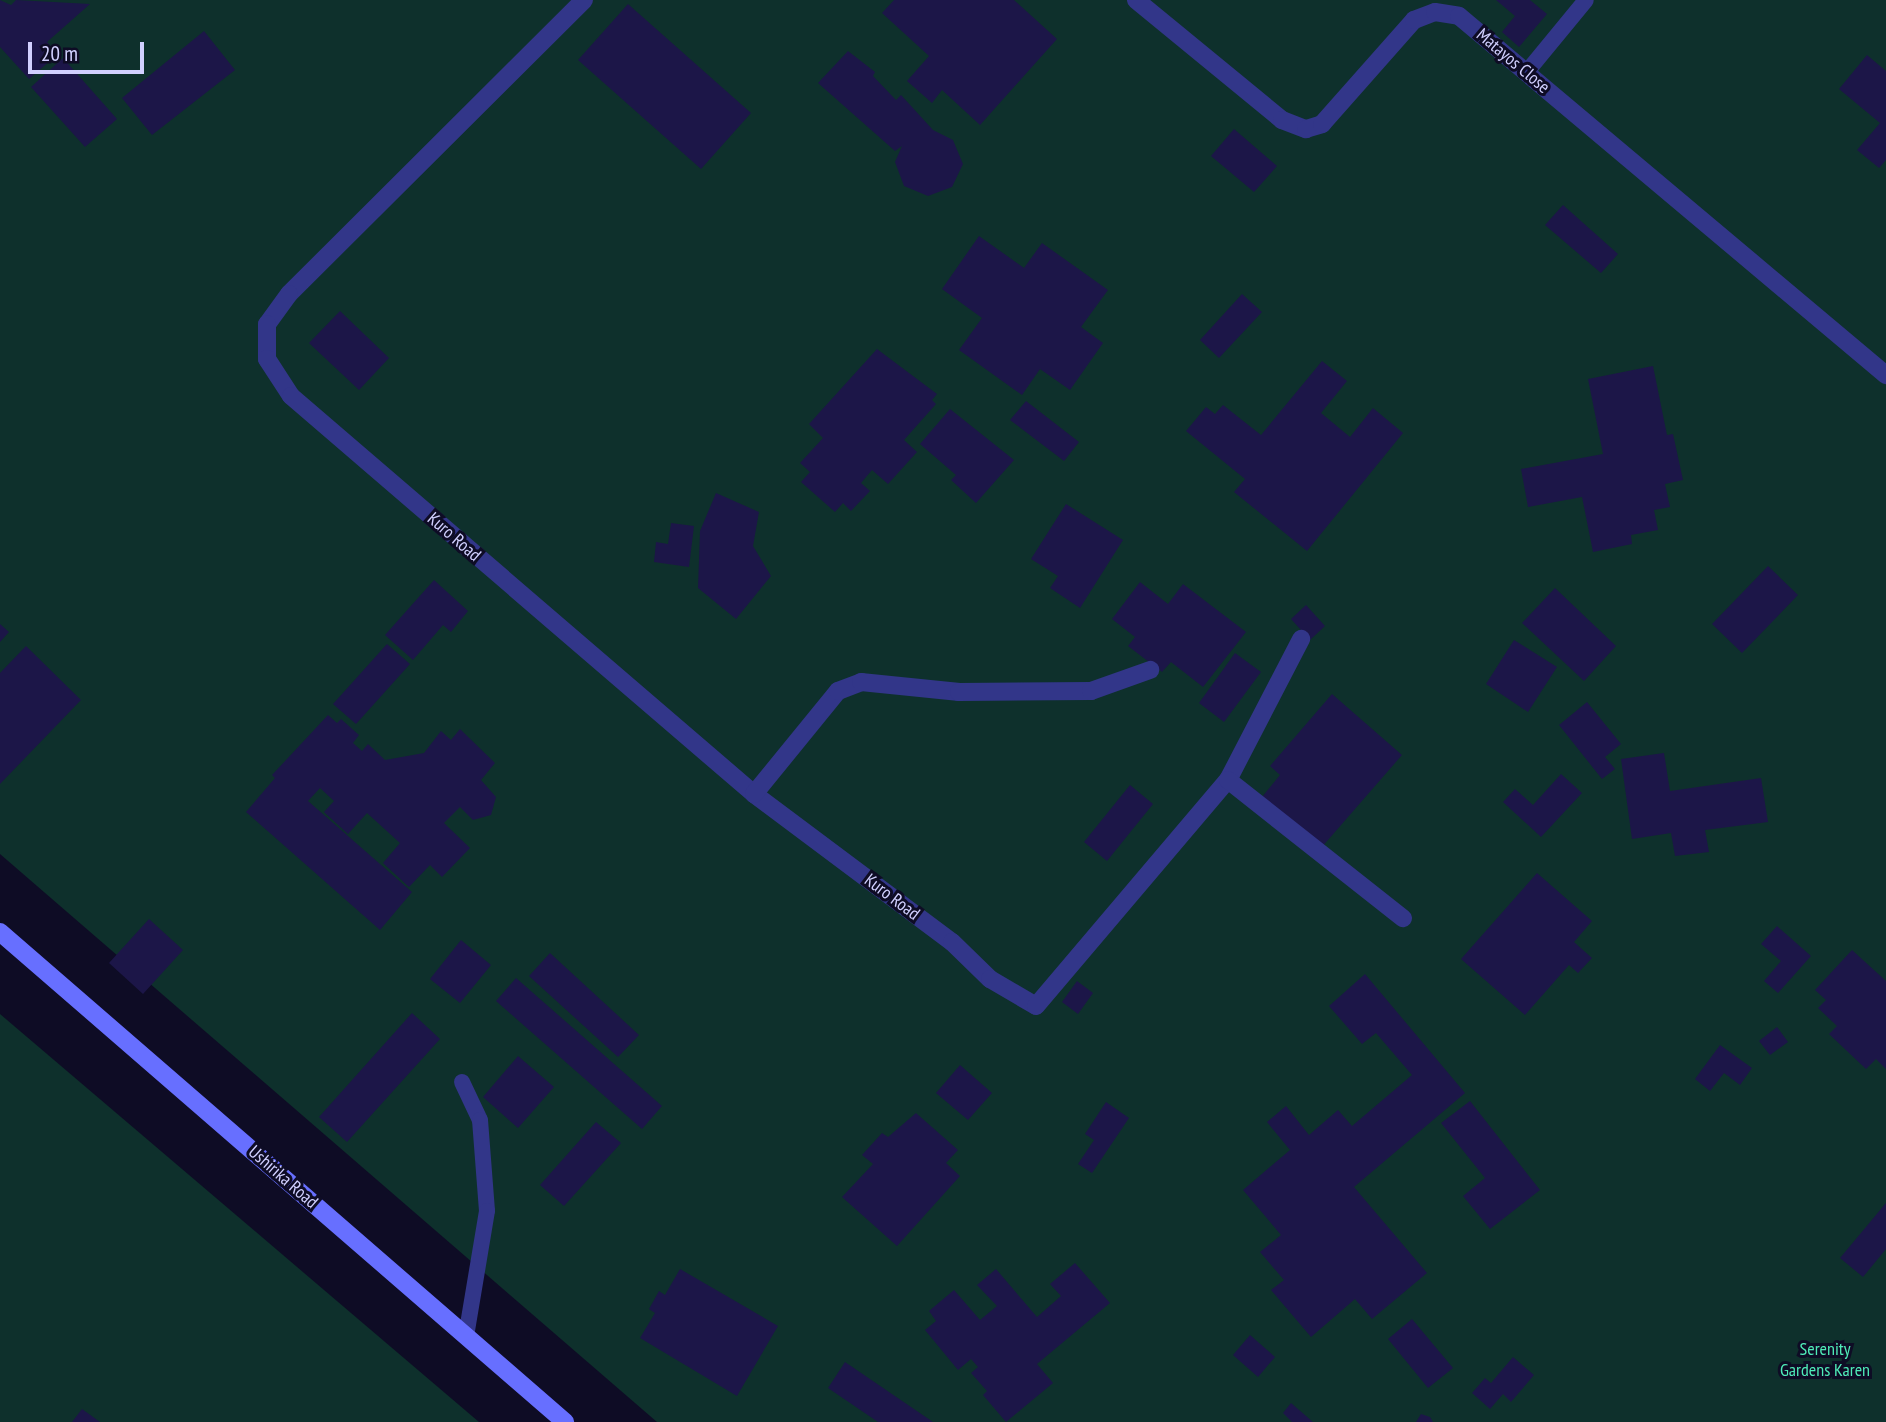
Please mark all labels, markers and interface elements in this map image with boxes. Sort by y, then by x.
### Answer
street label: Matayos Close [1472,24,1554,98]
scale bar [32,28,147,72]
text: 20 m [41,40,78,67]
street label: Kuro Road [423,508,485,566]
street label: Kuro Road [860,869,924,925]
street label: Ushirika Road [244,1141,322,1213]
park label: Serenity Gardens Karen [1780,1339,1870,1382]

